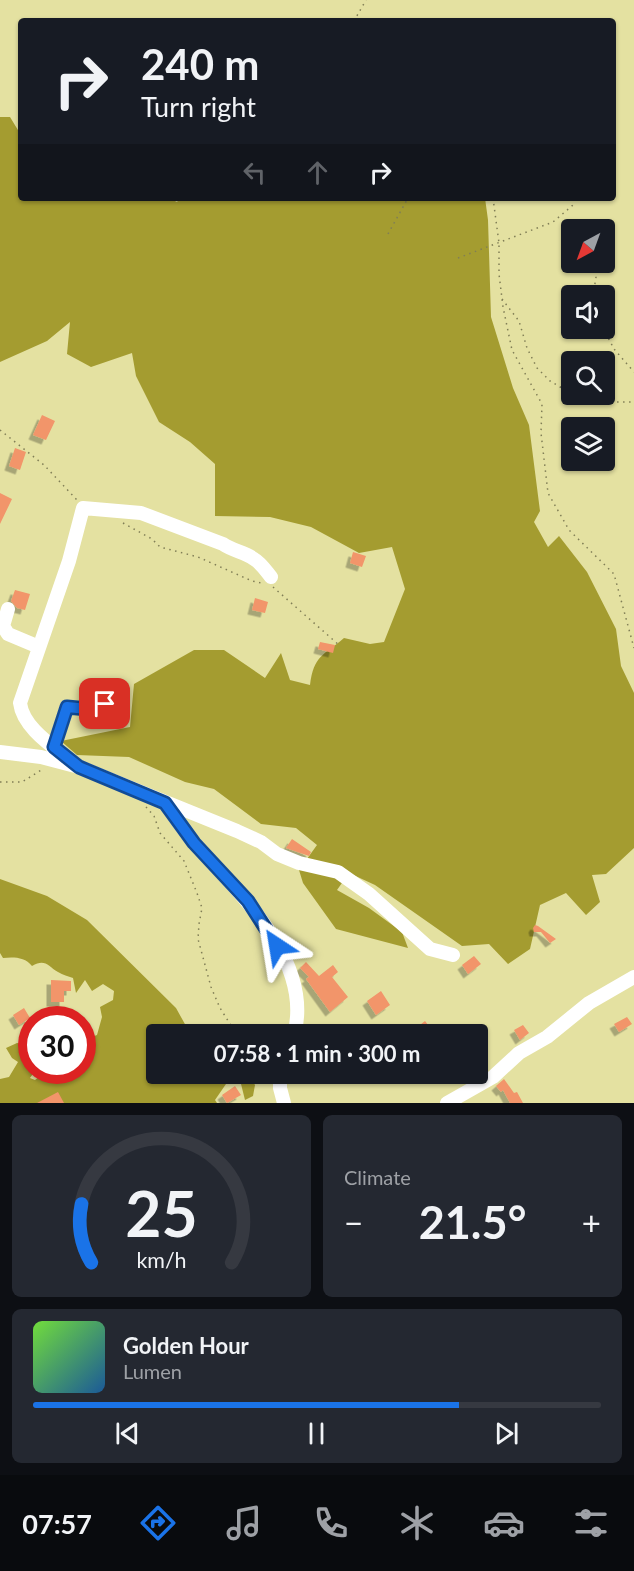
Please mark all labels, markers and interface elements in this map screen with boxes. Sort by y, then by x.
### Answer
text: 240 m [141,39,259,89]
icon: right [42,42,120,120]
text: Turn right [141,90,256,123]
icon: left [238,156,271,189]
icon: ahead [301,156,334,189]
icon: right [364,156,397,189]
north arrow [561,219,615,273]
map controls [561,219,615,471]
button: sound [561,285,615,339]
button: search [561,351,615,405]
button: layers [561,417,615,471]
pin [79,678,130,729]
icon: arrive [88,687,121,720]
position arrow [245,914,309,978]
speed limit sign: 30 [18,1006,96,1084]
text: 07:58 · 1 min · 300 m [214,1040,420,1067]
text: Climate [344,1165,411,1189]
text: 25 [125,1175,198,1250]
text: 21.5° [419,1195,526,1249]
text: − [344,1202,363,1242]
text: + [582,1202,601,1242]
text: km/h [136,1247,187,1273]
text: Golden Hour [123,1332,249,1359]
text: Lumen [123,1359,182,1383]
icon: previous [111,1417,144,1450]
icon: pause [300,1417,333,1450]
icon: next [490,1417,523,1450]
icon: directions [137,1502,179,1544]
icon: music [223,1502,265,1544]
icon: phone [310,1502,352,1544]
icon: climate [396,1502,438,1544]
icon: car [483,1502,525,1544]
icon: filters [570,1502,612,1544]
text: 07:57 [22,1507,92,1540]

